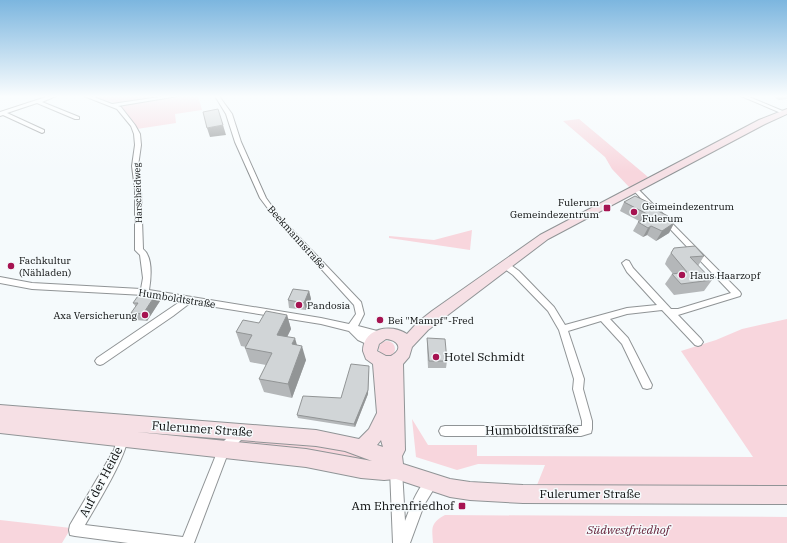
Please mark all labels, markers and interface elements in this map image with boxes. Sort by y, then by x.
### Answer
street label: Harscheidweg [131,163,144,223]
place label: Fulerum Gemeindezentrum [510,196,599,221]
place label: Geimeindezentrum Fulerum [642,200,735,225]
street label: Beekmannstraße [265,203,329,272]
marker: Fulerum Gemeindezentrum [602,203,612,213]
marker: Geimeindezentrum Fulerum [629,207,639,217]
place label: Fachkultur (Nähladen) [19,254,71,279]
marker: Fachkultur (Nähladen) [6,261,16,271]
place label: Haus Haarzopf [690,269,761,282]
marker: Haus Haarzopf [677,270,687,280]
street label: Humboldtstraße [137,286,216,311]
place label: Pandosia [307,299,351,312]
marker: Pandosia [294,300,304,310]
place label: Axa Versicherung [53,309,138,322]
marker: Axa Versicherung [140,310,150,320]
place label: Bei "Mampf"-Fred [388,314,474,327]
marker: Bei "Mampf"-Fred [375,315,385,325]
place label: Hotel Schmidt [444,349,525,364]
marker: Hotel Schmidt [431,352,441,362]
street label: Fulerumer Straße [151,417,253,440]
street label: Humboldtstraße [485,421,579,438]
street label: Auf der Heide [76,444,125,520]
street label: Fulerumer Straße [540,486,640,501]
place label: Am Ehrenfriedhof [352,498,455,513]
marker: Am Ehrenfriedhof [457,501,467,511]
park label: Südwestfriedhof [586,522,672,537]

